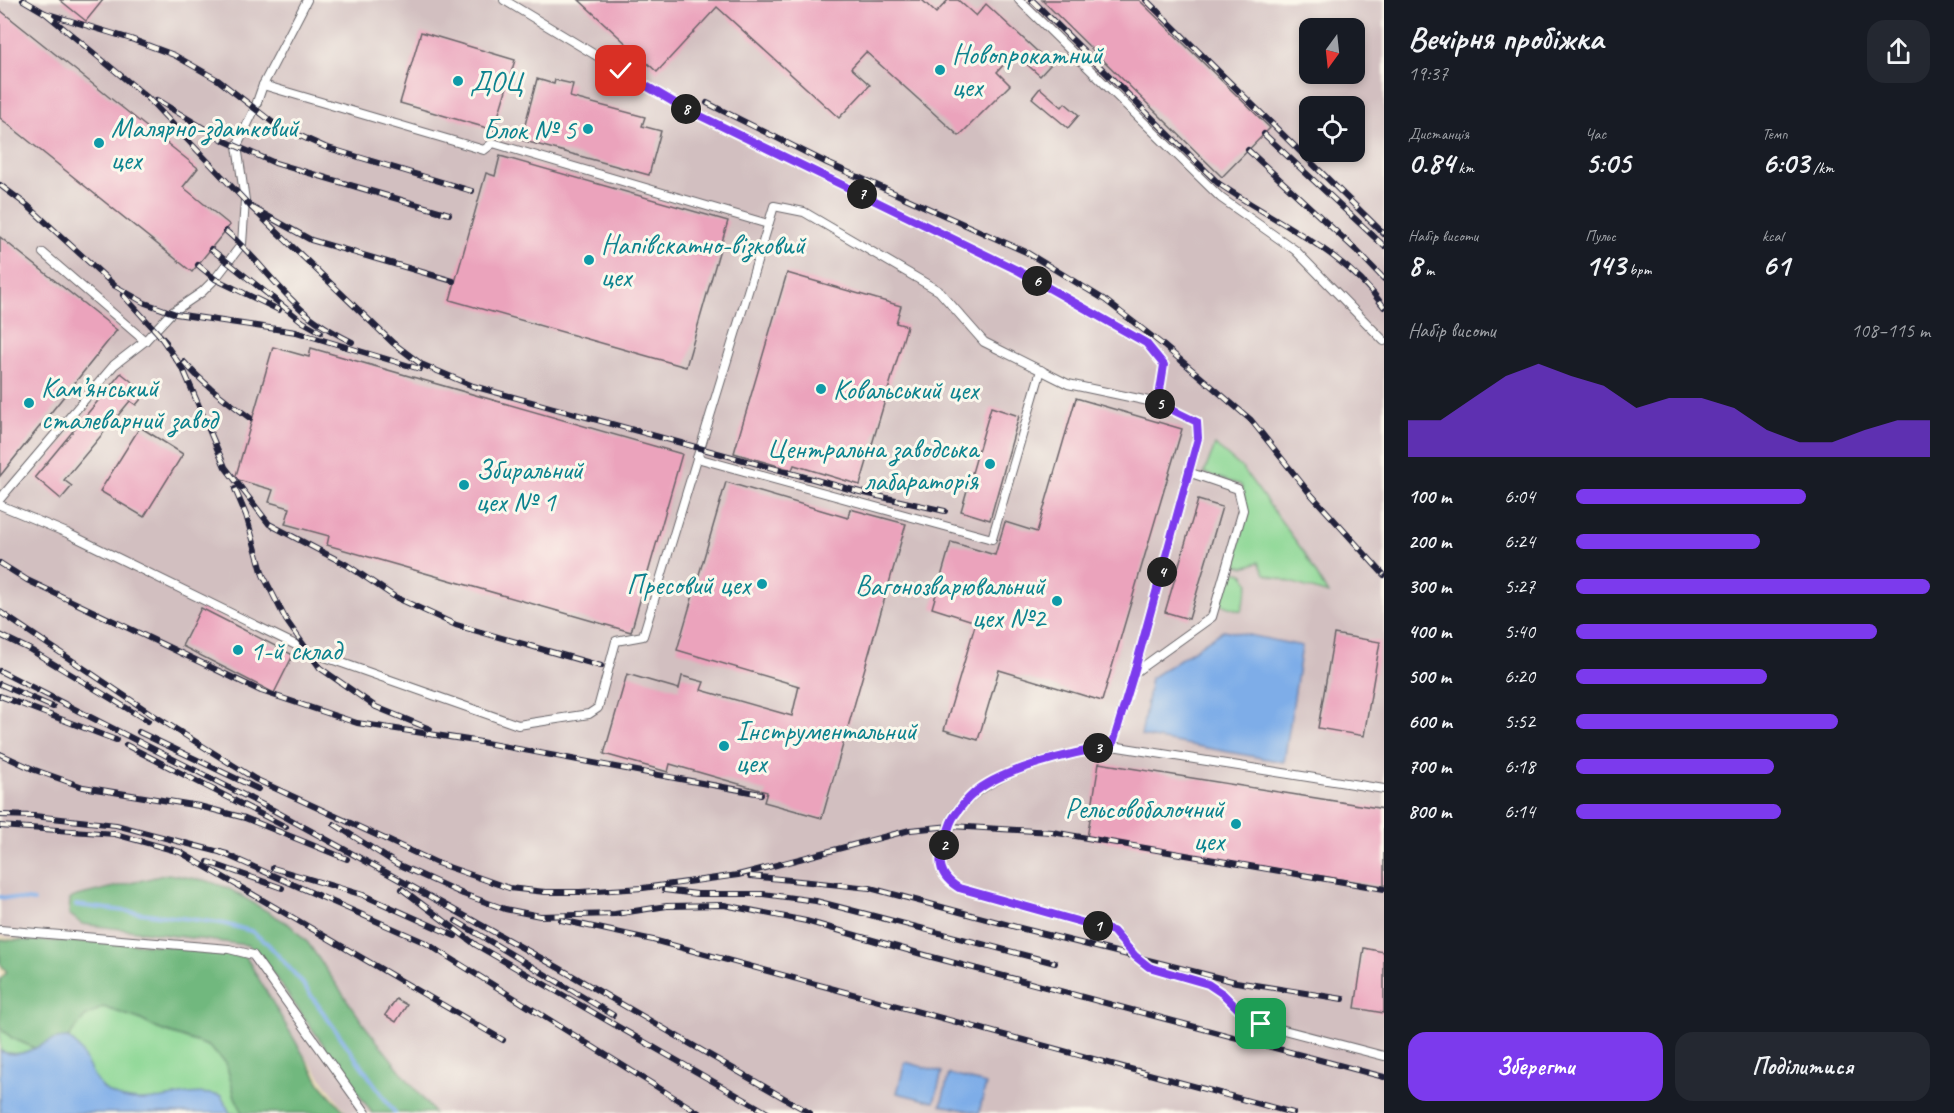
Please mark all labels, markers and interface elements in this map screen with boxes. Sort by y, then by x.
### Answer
text: Вечірня пробіжка [1408,17,1603,59]
north arrow [1299,18,1365,84]
map controls [1299,18,1365,162]
button: share [1867,20,1930,83]
place label: Новопрокатний цех [952,37,1104,104]
pin [595,45,646,96]
icon: check [604,54,637,87]
text: 19:37 [1408,61,1448,86]
marker: Новопрокатний цех [933,63,947,77]
place label: ДОЦ [470,64,525,99]
marker: ДОЦ [451,74,465,88]
pin: 8 [671,94,701,124]
button: locate [1299,96,1365,162]
text: 8 [682,99,690,119]
place label: Малярно-здатковий цех [111,110,300,177]
place label: Блок № 5 [483,112,577,147]
marker: Блок № 5 [581,122,595,136]
text: Дистанція [1408,124,1469,144]
text: Час [1585,124,1606,144]
text: Темп [1762,124,1788,144]
marker: Малярно-здатковий цех [92,136,106,150]
text: 0.84 [1408,144,1454,182]
text: 5:05 [1585,144,1630,182]
text: 6:03 [1762,144,1809,182]
text: km [1454,158,1474,178]
text: /km [1809,158,1834,178]
pin: 7 [847,179,877,209]
text: 7 [858,184,866,204]
text: Набір висоти [1408,226,1478,246]
text: Пульс [1585,226,1616,246]
text: kcal [1762,226,1783,246]
place label: Напівскатно-візковий цех [601,227,806,294]
text: 8 [1408,246,1422,284]
text: 143 [1585,246,1626,284]
text: 61 [1762,246,1790,284]
marker: Напівскатно-візковий цех [582,253,596,267]
text: m [1422,260,1434,280]
text: bpm [1626,260,1651,280]
pin: 6 [1022,266,1052,296]
text: 6 [1033,271,1041,291]
text: Набір висоти [1408,318,1495,343]
text: 108–115 m [1851,318,1930,343]
place label: Кам’янський сталеварний завод [41,370,220,438]
place label: Ковальський цех [833,372,981,407]
marker: Ковальський цех [814,382,828,396]
pin: 5 [1145,389,1175,419]
text: 5 [1157,394,1163,414]
marker: Кам’янський сталеварний завод [22,396,36,410]
place label: Центральна заводська лабараторія [767,431,981,498]
place label: Збиральний цех № 1 [476,452,584,519]
marker: Центральна заводська лабараторія [983,457,997,471]
marker: Збиральний цех № 1 [457,478,471,492]
text: 100 m [1408,484,1451,509]
text: 6:04 [1504,484,1535,509]
text: 200 m [1408,529,1451,554]
text: 6:24 [1504,529,1535,554]
pin: 4 [1147,557,1177,587]
text: 4 [1158,562,1166,582]
place label: Пресовий цех [626,567,752,602]
place label: Вагонозварювальний цех №2 [855,568,1047,635]
text: 300 m [1408,574,1451,599]
text: 5:27 [1504,574,1535,599]
marker: Пресовий цех [755,577,769,591]
marker: Вагонозварювальний цех №2 [1050,594,1064,608]
text: 400 m [1408,619,1451,644]
text: 5:40 [1504,619,1535,644]
place label: 1-й склад [250,633,345,668]
marker: 1-й склад [231,643,245,657]
text: 500 m [1408,664,1451,689]
text: 6:20 [1504,664,1535,689]
text: 600 m [1408,709,1452,734]
text: 5:52 [1504,709,1535,734]
place label: Інструментальний цех [736,713,918,780]
pin: 3 [1083,733,1113,763]
text: 3 [1094,738,1102,758]
marker: Інструментальний цех [717,739,731,753]
text: 700 m [1408,754,1451,779]
text: 6:18 [1504,754,1535,779]
place label: Рельсовобалочний цех [1065,791,1226,858]
text: 800 m [1408,799,1451,824]
text: 6:14 [1504,799,1535,824]
marker: Рельсовобалочний цех [1229,817,1243,831]
pin: 2 [929,830,959,860]
text: 2 [940,835,948,855]
pin: 1 [1083,911,1113,941]
text: 1 [1094,916,1102,936]
pin [1235,998,1286,1049]
icon: arrive [1244,1007,1277,1040]
button: Зберегти [1408,1032,1663,1101]
button: Поділитися [1675,1032,1930,1101]

